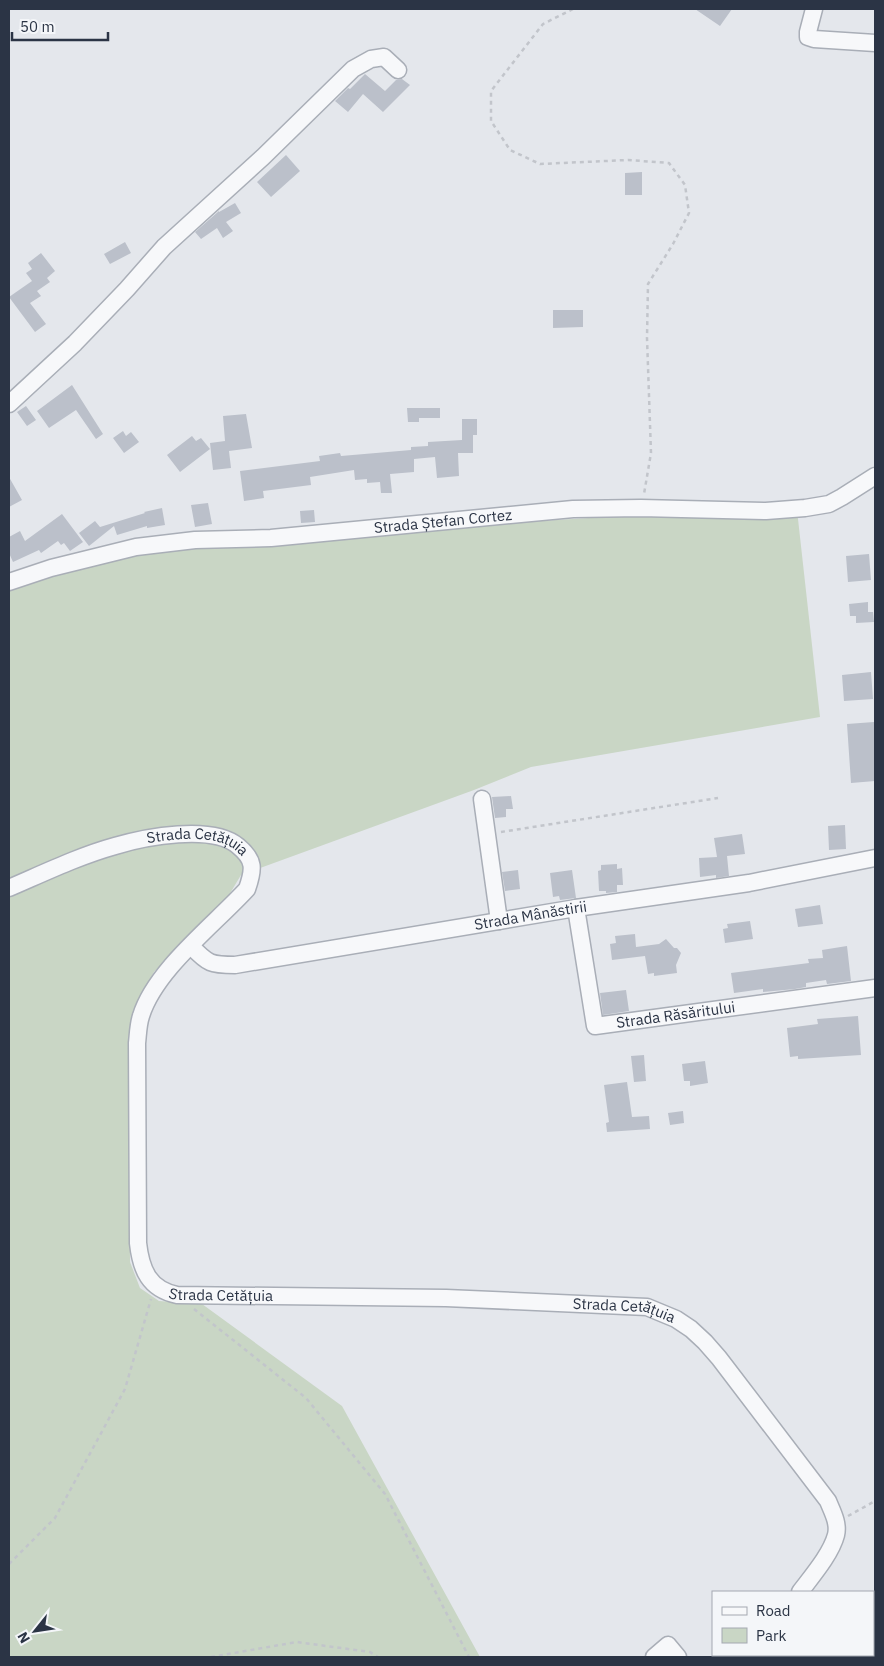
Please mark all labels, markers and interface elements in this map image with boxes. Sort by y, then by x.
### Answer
scale bar [12,10,109,42]
text: 50 m [20,17,55,36]
street label: Strada Ștefan Cortez [373,505,513,537]
street label: Strada Cetățuia [145,824,253,860]
street label: Strada Mânăstirii [473,897,588,934]
street label: Strada Răsăritului [615,997,736,1032]
street label: Strada Cetățuia [167,1283,273,1305]
street label: Strada Cetățuia [572,1294,678,1327]
legend [712,1591,874,1656]
text: Road [756,1601,791,1620]
north arrow [10,1606,60,1656]
text: Park [756,1626,786,1645]
text: N [13,1629,34,1646]

